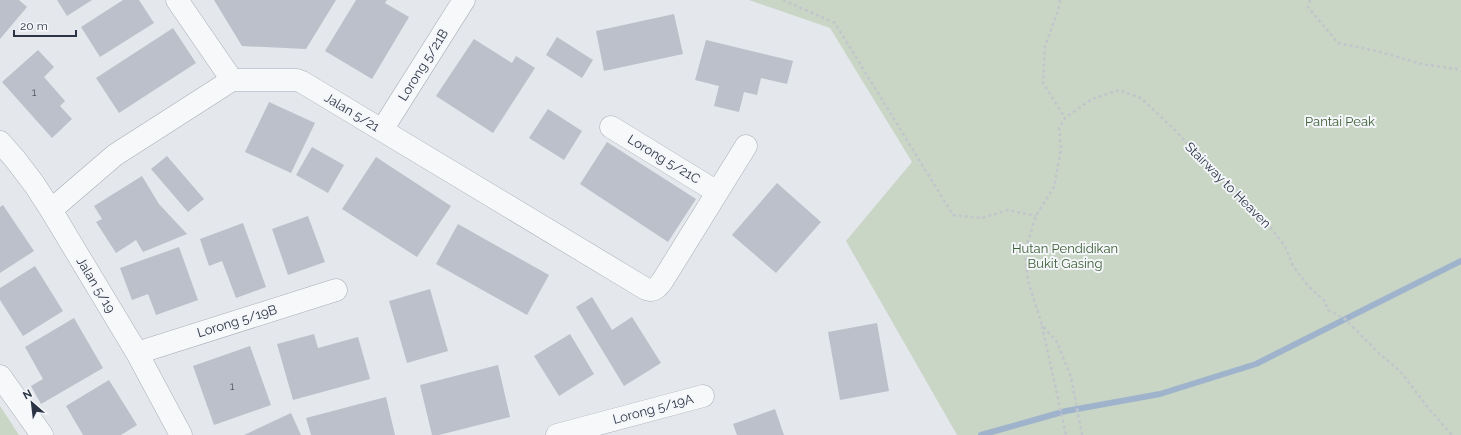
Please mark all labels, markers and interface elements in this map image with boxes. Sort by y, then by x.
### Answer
scale bar [14,12,76,38]
text: 20 m [20,19,48,33]
street label: Lorong 5/21B [395,26,451,104]
house number: 1 [32,86,37,99]
street label: Jalan 5/21 [322,90,383,135]
park label: Pantai Peak [1305,114,1375,129]
street label: Lorong 5/21C [625,131,703,187]
street label: Stairway to Heaven [1182,139,1274,231]
park label: Hutan Pendidikan Bukit Gasing [1012,241,1118,271]
street label: Jalan 5/19 [73,254,119,316]
street label: Lorong 5/19B [195,302,279,340]
house number: 1 [230,380,235,393]
north arrow [12,383,52,423]
text: N [21,387,34,402]
street label: Lorong 5/19A [611,391,695,427]

